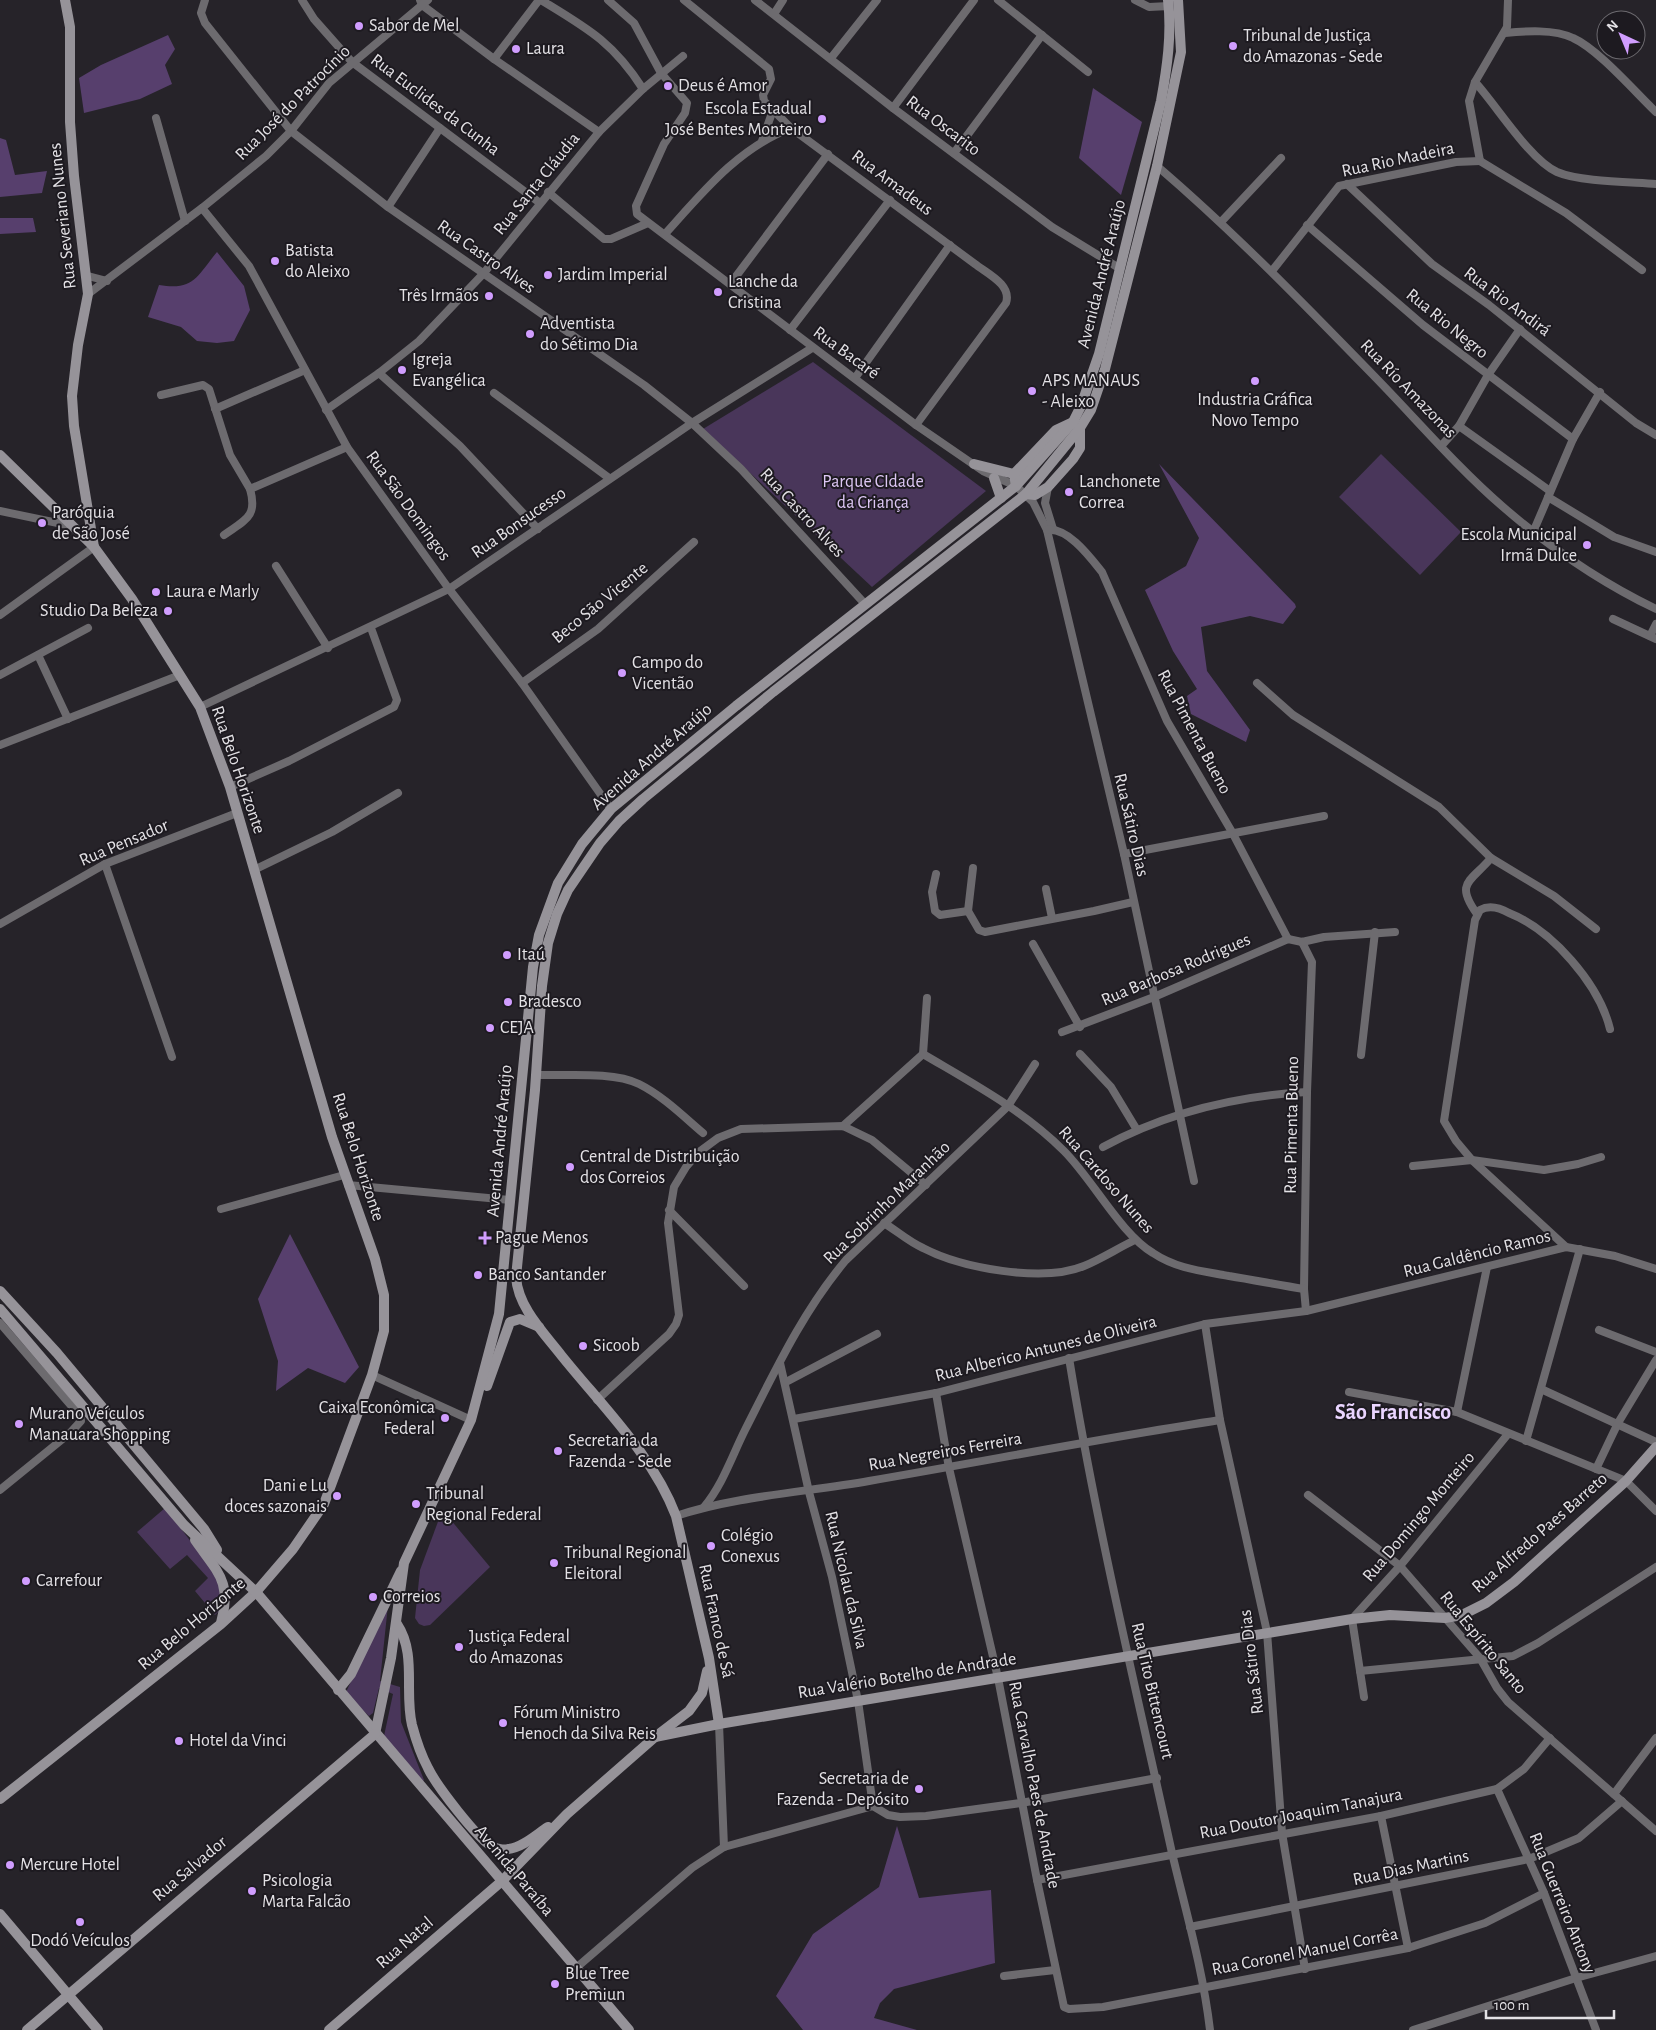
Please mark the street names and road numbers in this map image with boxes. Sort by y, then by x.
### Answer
street label: Rua José do Patrocínio [232,42,354,164]
street label: Rua Euclides da Cunha [367,51,503,159]
street label: Rua Oscarito [903,92,984,160]
street label: Rua Santa Cláudia [490,129,584,239]
street label: Rua Rio Madeira [1340,139,1456,181]
street label: Rua Severiano Nunes [46,142,80,290]
street label: Rua Amadeus [848,147,936,219]
street label: Avenida André Araújo [1075,198,1129,350]
street label: Rua Castro Alves [434,217,538,297]
street label: Rua Rio Andirá [1460,264,1554,340]
street label: Rua Rio Negro [1403,286,1492,362]
street label: Rua Bacaré [810,323,882,383]
street label: Rua Río Amazonas [1357,336,1459,442]
street label: Rua São Domingos [362,448,454,564]
street label: Rua Castro Alves [756,465,848,561]
street label: Rua Bonsucesso [468,484,570,562]
street label: Beco São Vicente [549,559,651,647]
street label: Rua Pimenta Bueno [1154,667,1234,797]
street label: Avenida André Araújo [588,700,716,814]
street label: Rua Belo Horizonte [208,704,268,836]
street label: Rua Sátiro Dias [1110,772,1152,878]
street label: Rua Pensador [77,816,171,870]
street label: Rua Barbosa Rodrigues [1099,930,1253,1010]
street label: Rua Pimenta Bueno [1282,1056,1302,1194]
street label: Avenida André Araújo [484,1064,516,1218]
street label: Rua Belo Horizonte [329,1091,387,1223]
street label: Rua Cardoso Nunes [1055,1123,1157,1237]
street label: Rua Sobrinho Maranhão [820,1138,954,1268]
street label: Rua Galdêncio Ramos [1401,1227,1553,1281]
street label: Rua Alberico Antunes de Oliveira [933,1313,1159,1385]
street label: Rua Negreiros Ferreira [867,1430,1023,1474]
street label: Rua Domingo Monteiro [1360,1448,1479,1585]
street label: Rua Alfredo Paes Barreto [1469,1469,1611,1596]
street label: Rua Nicolau da Silva [821,1509,871,1651]
street label: Rua Franco de Sá [695,1562,737,1680]
street label: Rua Belo Horizonte [135,1574,249,1674]
street label: Rua Espírito Santo [1436,1588,1530,1698]
street label: Rua Sátiro Dias [1237,1609,1267,1715]
street label: Rua Tito Bittencourt [1128,1621,1177,1761]
street label: Rua Valério Botelho de Andrade [796,1650,1018,1702]
street label: Rua Carvalho Paes de Andrade [1005,1680,1063,1890]
street label: Rua Doutor Joaquim Tanajura [1198,1785,1404,1843]
street label: Avenida Paraíba [471,1822,557,1920]
street label: Rua Guerreiro Antony [1526,1830,1599,1976]
street label: Rua Salvador [150,1833,231,1905]
street label: Rua Dias Martins [1351,1847,1471,1889]
street label: Rua Natal [373,1914,437,1972]
street label: Rua Coronel Manuel Corrêa [1210,1925,1400,1979]

